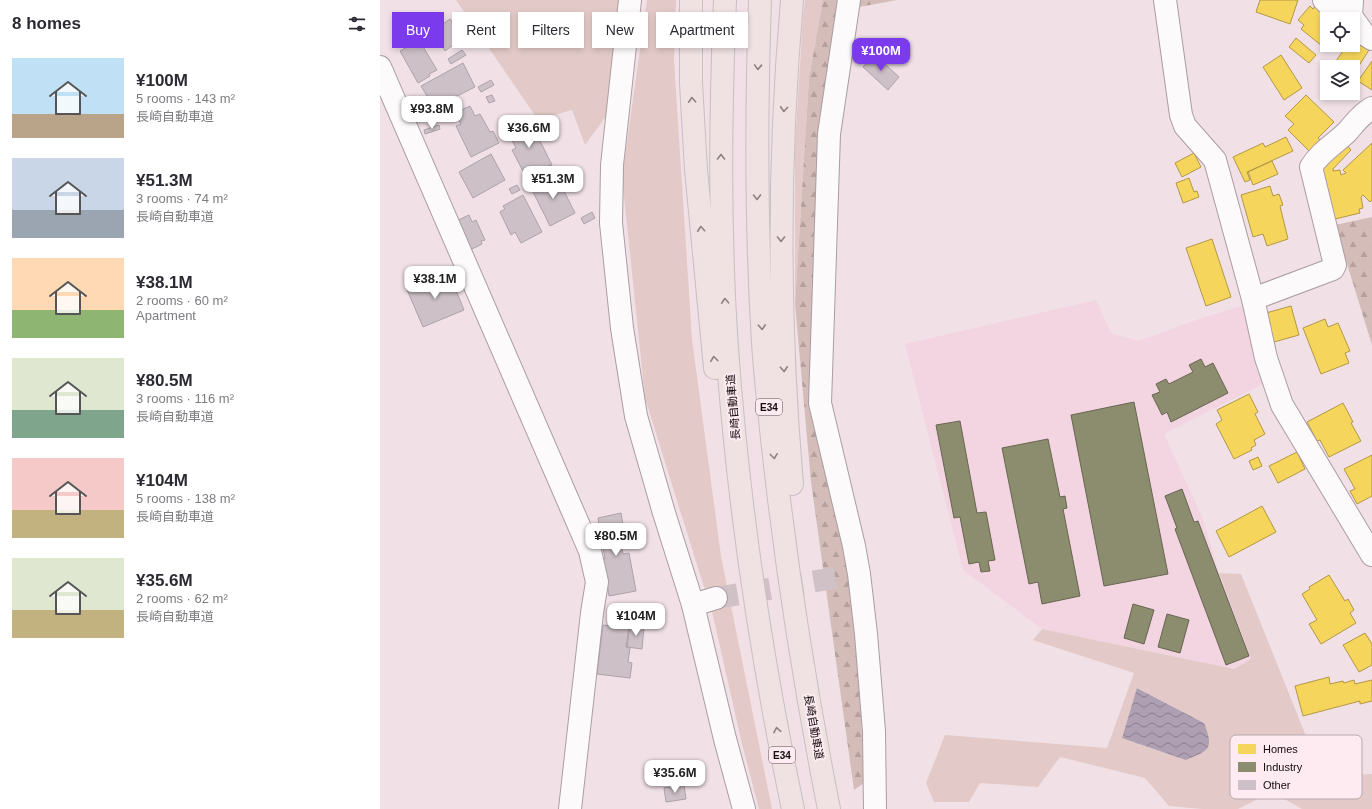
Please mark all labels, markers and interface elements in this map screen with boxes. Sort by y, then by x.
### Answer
chip: Buy [392,12,444,48]
chip: Rent [452,12,510,48]
chip: Filters [518,12,584,48]
chip: New [592,12,648,48]
chip: Apartment [656,12,748,48]
map controls [1320,12,1360,100]
button: locate [1320,12,1360,52]
icon: filters [346,13,368,35]
text: 8 homes [12,14,81,33]
pin: ¥100M [853,38,909,72]
text: ¥100M [861,43,901,58]
button: layers [1320,60,1360,100]
one-way arrow [754,64,762,70]
text: ¥100M [136,71,188,90]
icon: home [44,74,92,122]
text: 5 rooms · 143 m² [136,91,235,106]
pin: ¥93.8M [399,96,465,130]
one-way arrow [687,97,696,103]
text: ¥93.8M [410,101,454,116]
one-way arrow [780,106,789,112]
text: 長崎自動車道 [136,109,214,124]
pin: ¥36.6M [496,115,562,149]
text: ¥36.6M [507,120,551,135]
one-way arrow [717,154,725,160]
pin: ¥51.3M [520,166,586,200]
text: ¥51.3M [136,171,193,190]
text: ¥51.3M [531,171,575,186]
icon: home [44,174,92,222]
text: 3 rooms · 74 m² [136,191,228,206]
one-way arrow [753,194,761,200]
text: 長崎自動車道 [136,209,214,224]
one-way arrow [696,226,705,232]
one-way arrow [777,236,785,242]
pin: ¥38.1M [402,266,468,300]
text: ¥38.1M [413,271,457,286]
text: ¥38.1M [136,273,193,292]
icon: home [44,274,92,322]
text: 2 rooms · 60 m² [136,293,228,308]
one-way arrow [721,298,729,304]
text: Apartment [136,308,196,323]
one-way arrow [758,324,766,330]
one-way arrow [709,355,718,362]
one-way arrow [780,366,788,372]
text: ¥80.5M [136,371,193,390]
icon: home [44,374,92,422]
street label: 長崎自動車道 [724,374,742,440]
text: 3 rooms · 116 m² [136,391,234,406]
road number: E34 [756,399,782,415]
text: 長崎自動車道 [136,409,214,424]
one-way arrow [769,453,778,459]
text: ¥104M [136,471,188,490]
icon: home [44,474,92,522]
text: 5 rooms · 138 m² [136,491,235,506]
text: 長崎自動車道 [136,509,214,524]
pin: ¥80.5M [583,523,649,557]
text: ¥80.5M [594,528,638,543]
text: ¥35.6M [136,571,193,590]
icon: home [44,574,92,622]
text: 2 rooms · 62 m² [136,591,228,606]
pin: ¥104M [608,603,664,637]
text: ¥104M [616,608,656,623]
text: 長崎自動車道 [136,609,214,624]
street label: 長崎自動車道 [802,693,826,761]
one-way arrow [773,726,781,733]
legend [1230,735,1362,799]
text: Homes [1263,743,1298,755]
road number: E34 [769,747,795,763]
pin: ¥35.6M [642,760,708,794]
text: Industry [1263,761,1303,773]
text: ¥35.6M [653,765,697,780]
text: Other [1263,779,1291,791]

